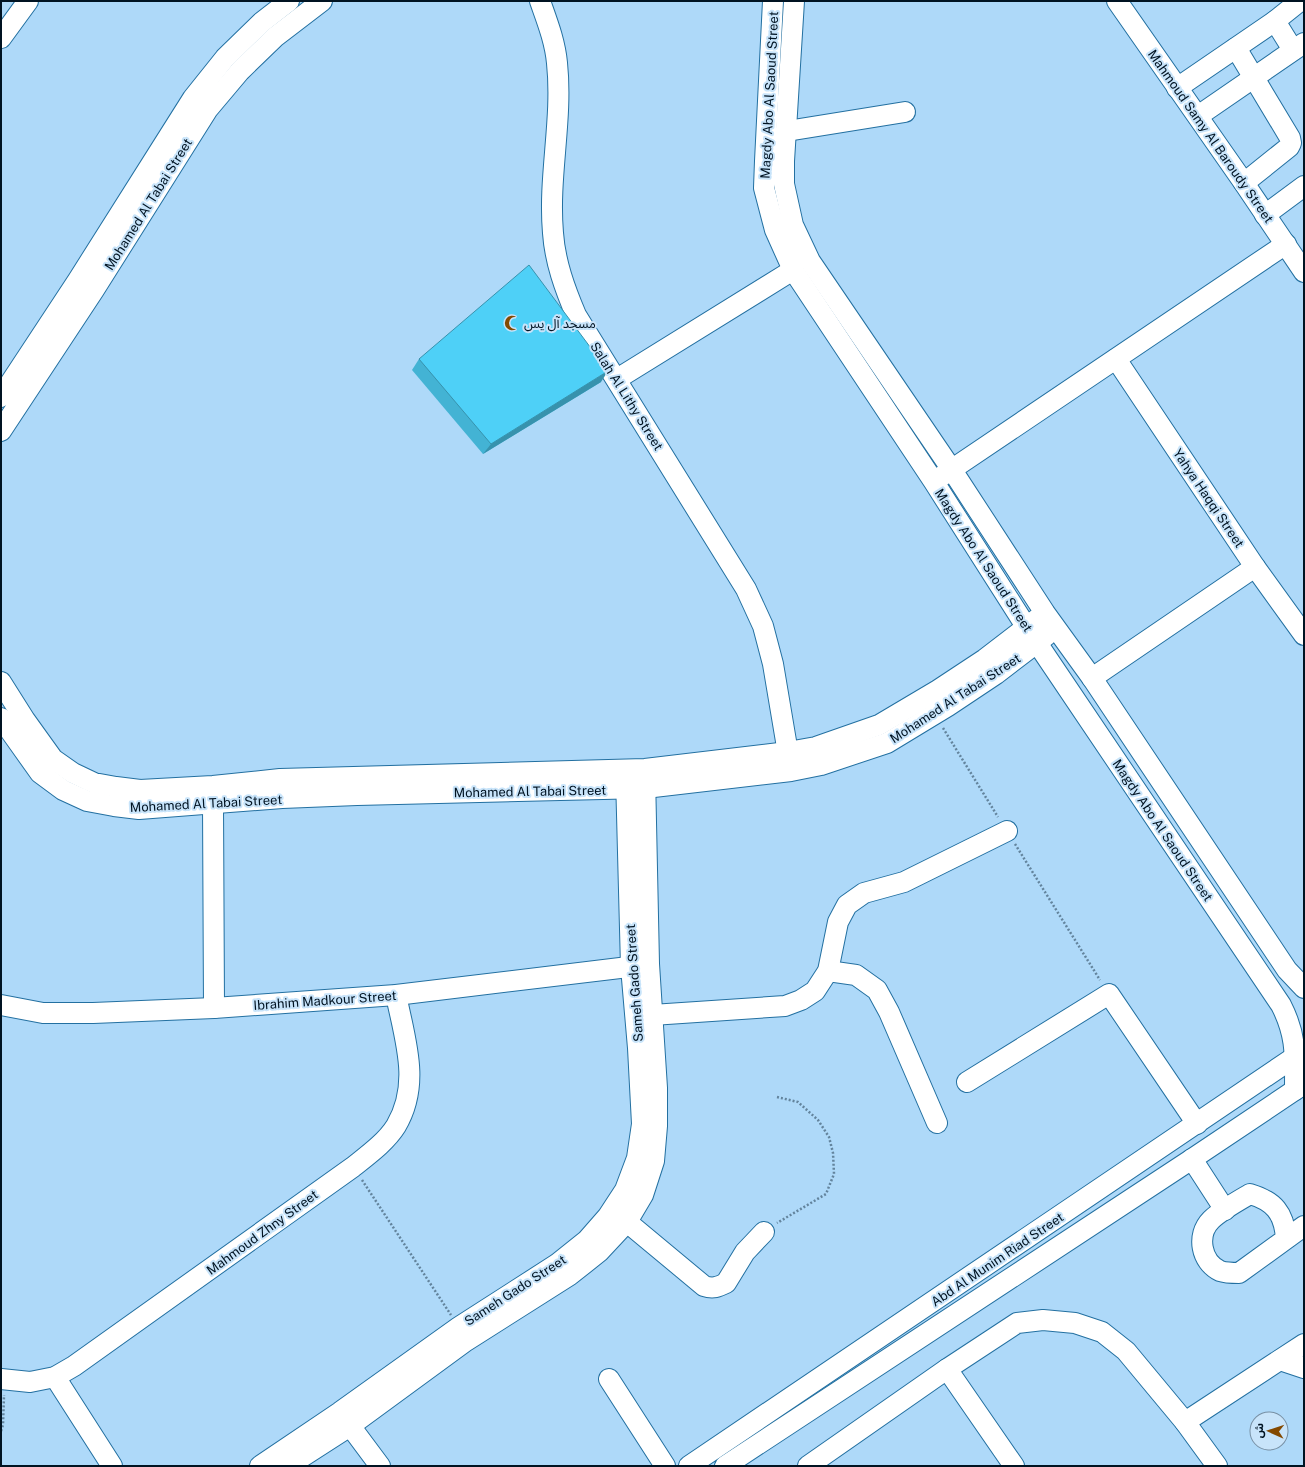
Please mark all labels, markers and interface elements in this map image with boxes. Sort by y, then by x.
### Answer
street label: Magdy Abo Al Saoud Street [758,11,781,179]
street label: Mahmoud Samy Al Baroudy Street [1145,47,1276,226]
street label: Mohamed Al Tabai Street [102,136,195,273]
mosque icon: مسجد آل يس [503,314,521,332]
place label: مسجد آل يس [524,316,596,332]
street label: Salah Al Lithy Street [587,339,666,453]
street label: Yahya Haqqi Street [1170,446,1247,550]
street label: Magdy Abo Al Saoud Street [932,486,1036,635]
street label: Mohamed Al Tabai Street [887,651,1023,746]
street label: Magdy Abo Al Saoud Street [1109,757,1216,904]
street label: Mohamed Al Tabai Street [454,783,606,800]
street label: Mohamed Al Tabai Street [129,792,283,815]
street label: Sameh Gado Street [623,924,646,1042]
street label: Ibrahim Madkour Street [253,988,397,1013]
street label: Mahmoud Zhny Street [204,1187,321,1278]
street label: Abd Al Munim Riad Street [928,1209,1066,1309]
street label: Sameh Gado Street [462,1252,569,1329]
north arrow [1249,1411,1289,1451]
text: ش [1253,1423,1266,1438]

